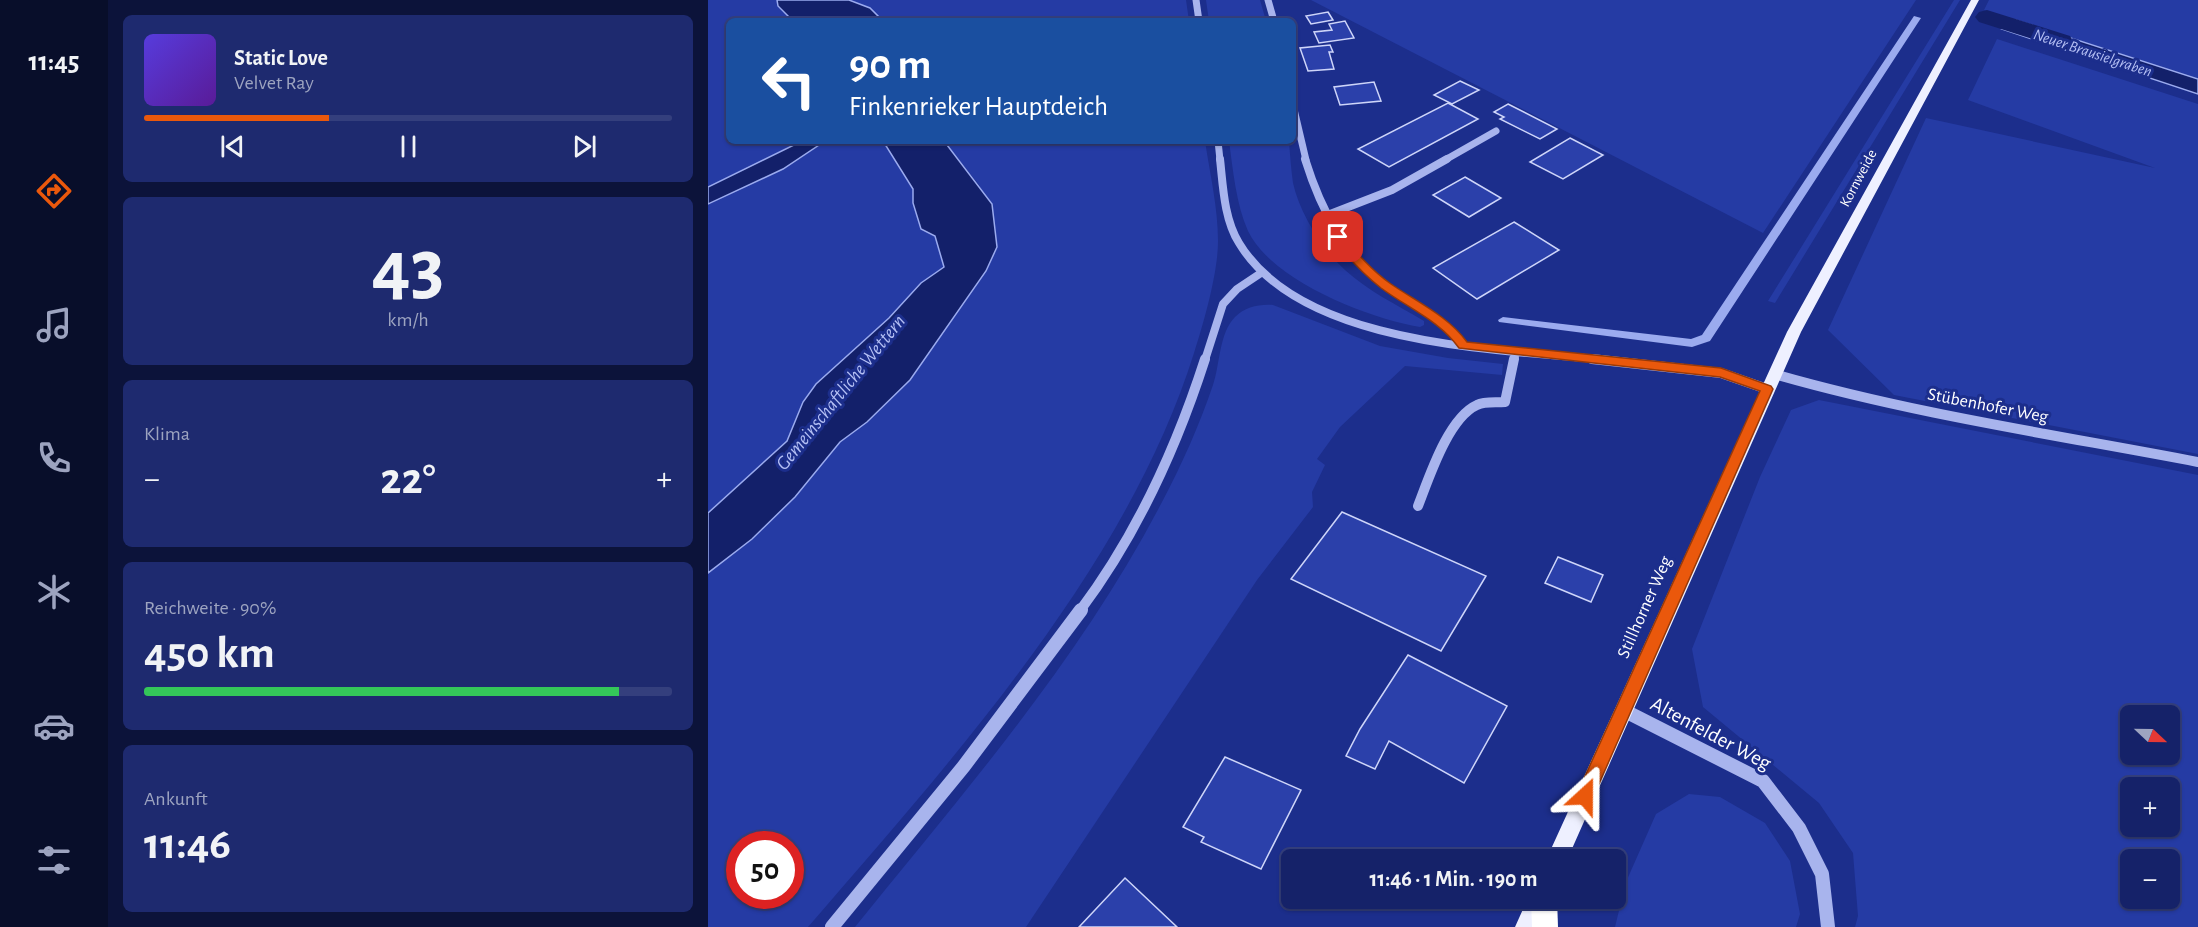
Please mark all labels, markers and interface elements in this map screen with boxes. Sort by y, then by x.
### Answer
water label: Neuer Brausielgraben [2031,26,2154,80]
icon: left [750,42,828,120]
text: 90 m [849,44,931,86]
text: Static Love [234,47,328,69]
text: 11:45 [29,48,79,75]
text: Velvet Ray [234,73,314,93]
text: Finkenrieker Hauptdeich [849,93,1108,120]
icon: previous [216,130,249,163]
icon: pause [392,130,425,163]
icon: next [568,130,601,163]
street label: Kornweide [1837,147,1880,209]
icon: directions [33,170,75,212]
pin [1312,211,1363,262]
icon: arrive [1321,220,1354,253]
text: 43 [372,230,444,308]
icon: music [33,304,75,346]
text: km/h [387,310,429,330]
water label: Gemeinschaftliche Wettern [772,311,909,474]
street label: Stübenhofer Weg [1926,385,2050,427]
text: Klima [144,424,190,444]
icon: phone [33,437,75,479]
text: 22° [380,457,436,502]
text: − [144,463,160,496]
text: + [656,463,672,496]
street label: Stillhorner Weg [1614,553,1676,661]
icon: climate [33,571,75,613]
text: Reichweite · 90% [144,598,276,618]
text: 450 km [144,631,275,676]
street label: Altenfelder Weg [1647,693,1775,774]
icon: car [33,705,75,747]
north arrow [2120,705,2180,765]
map controls [2120,705,2180,909]
position arrow [1553,764,1617,828]
button: + [2120,777,2180,837]
text: Ankunft [144,789,208,809]
text: 11:46 [144,822,231,867]
speed limit sign: 50 [726,831,804,909]
icon: filters [33,839,75,881]
button: − [2120,849,2180,909]
text: 11:46 · 1 Min. · 190 m [1369,868,1538,890]

